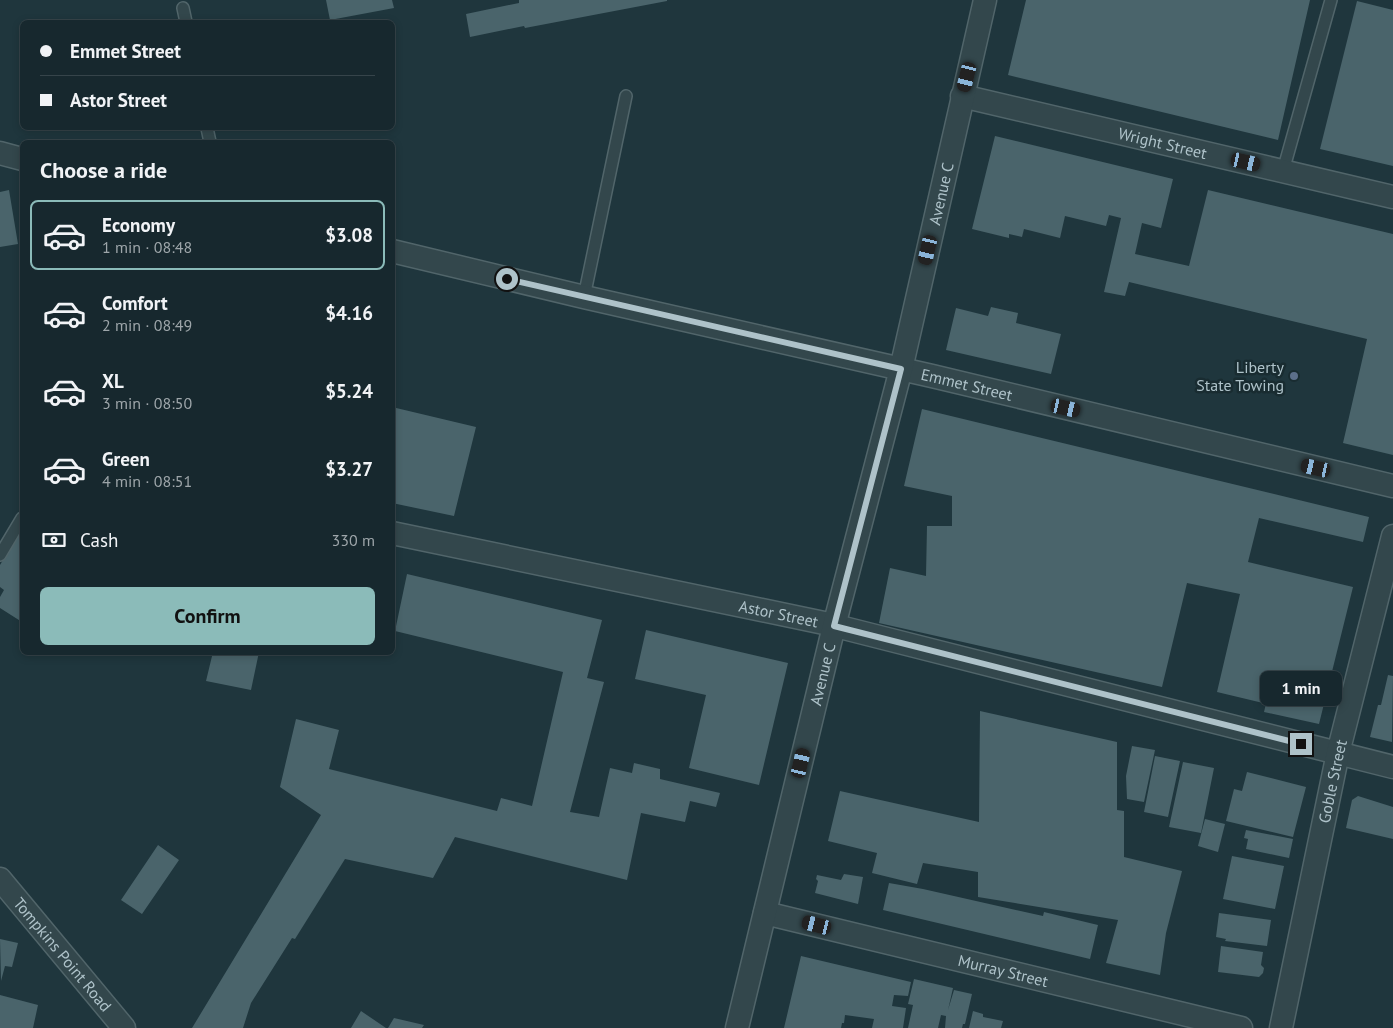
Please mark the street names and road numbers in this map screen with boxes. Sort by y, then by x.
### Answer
street label: Wright Street [1116,123,1209,163]
street label: Avenue C [924,160,958,227]
street label: Emmet Street [919,364,1015,405]
street label: Astor Street [737,596,821,632]
street label: Avenue C [805,641,840,707]
street label: Goble Street [1314,737,1351,825]
street label: Tompkins Point Road [9,893,116,1015]
street label: Murray Street [956,950,1051,991]

